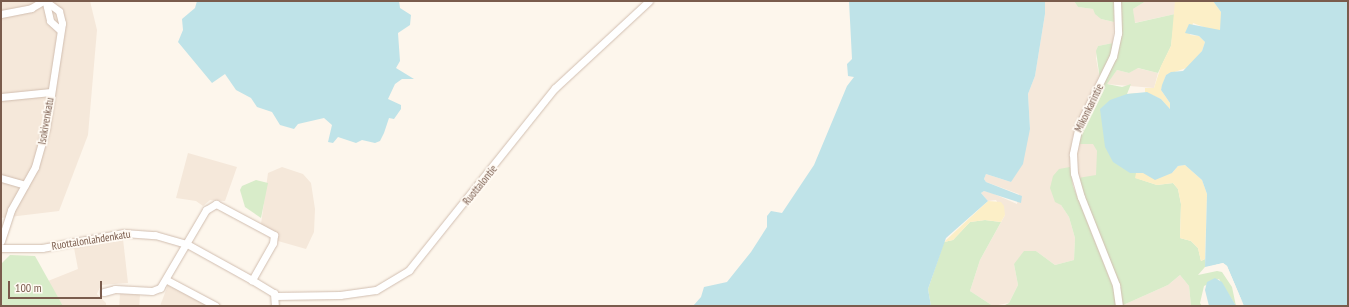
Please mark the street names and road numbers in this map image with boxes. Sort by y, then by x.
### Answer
street label: Mikonkarintie [1072,82,1106,134]
street label: Isokivenkatu [35,96,57,146]
street label: Ruottalontie [460,162,500,208]
street label: Ruottalonlahdenkatu [51,227,131,253]

